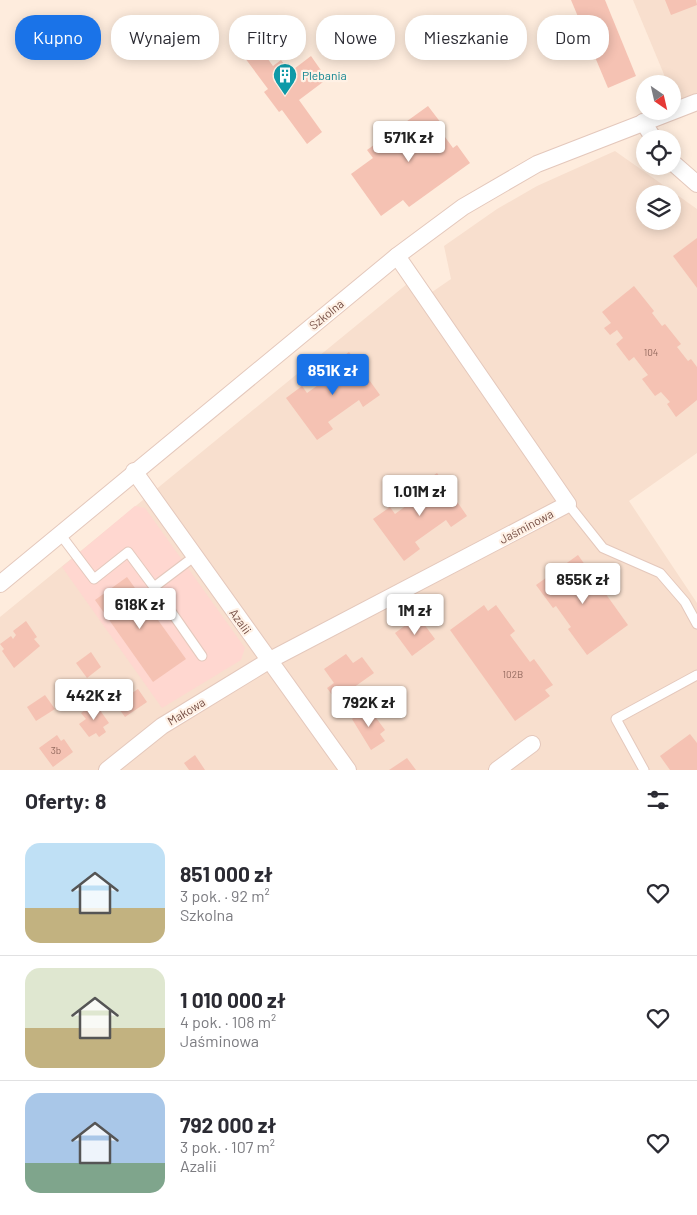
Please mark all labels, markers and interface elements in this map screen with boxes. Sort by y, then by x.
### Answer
chip: Kupno [15,15,101,60]
chip: Wynajem [111,15,219,60]
chip: Filtry [229,15,306,60]
chip: Nowe [316,15,395,60]
chip: Mieszkanie [405,15,527,60]
chip: Dom [537,15,609,60]
building icon: Plebania [272,62,298,96]
place label: Plebania [302,68,347,82]
north arrow [636,75,681,120]
map controls [636,75,681,230]
pin: 571K zł [363,120,455,163]
text: 571K zł [384,127,434,146]
button: locate [636,130,681,175]
button: layers [636,185,681,230]
street label: Szkolna [306,296,346,332]
house number: 104 [644,346,658,358]
pin: 851K zł [287,354,379,396]
text: 851K zł [308,360,358,379]
pin: 1.01M zł [368,474,472,517]
text: 1.01M zł [393,481,447,500]
street label: Jaśminowa [497,506,555,546]
pin: 855K zł [537,562,629,605]
text: 855K zł [556,569,610,588]
pin: 618K zł [94,588,186,630]
text: 618K zł [115,594,165,613]
pin: 1M zł [380,594,450,636]
text: 1M zł [398,600,432,619]
street label: Azalii [227,606,255,636]
house number: 102B [503,668,523,680]
pin: 442K zł [48,678,140,721]
text: 442K zł [66,685,122,704]
pin: 792K zł [323,686,415,728]
text: 792K zł [343,692,395,711]
street label: Makowa [165,694,207,728]
house number: 3b [51,744,61,756]
icon: filters [644,786,672,814]
text: Oferty: 8 [25,788,106,813]
text: 851 000 zł [180,861,273,886]
icon: home [65,863,125,923]
icon: heart [644,879,672,907]
text: 3 pok. · 92 m² [180,886,270,905]
text: Szkolna [180,905,233,924]
text: 1 010 000 zł [180,987,286,1012]
icon: home [65,988,125,1048]
icon: heart [644,1004,672,1032]
text: 4 pok. · 108 m² [180,1012,276,1031]
text: Jaśminowa [180,1031,259,1050]
text: 792 000 zł [180,1112,276,1137]
icon: home [65,1113,125,1173]
icon: heart [644,1129,672,1157]
text: 3 pok. · 107 m² [180,1137,275,1156]
text: Azalii [180,1156,217,1175]

